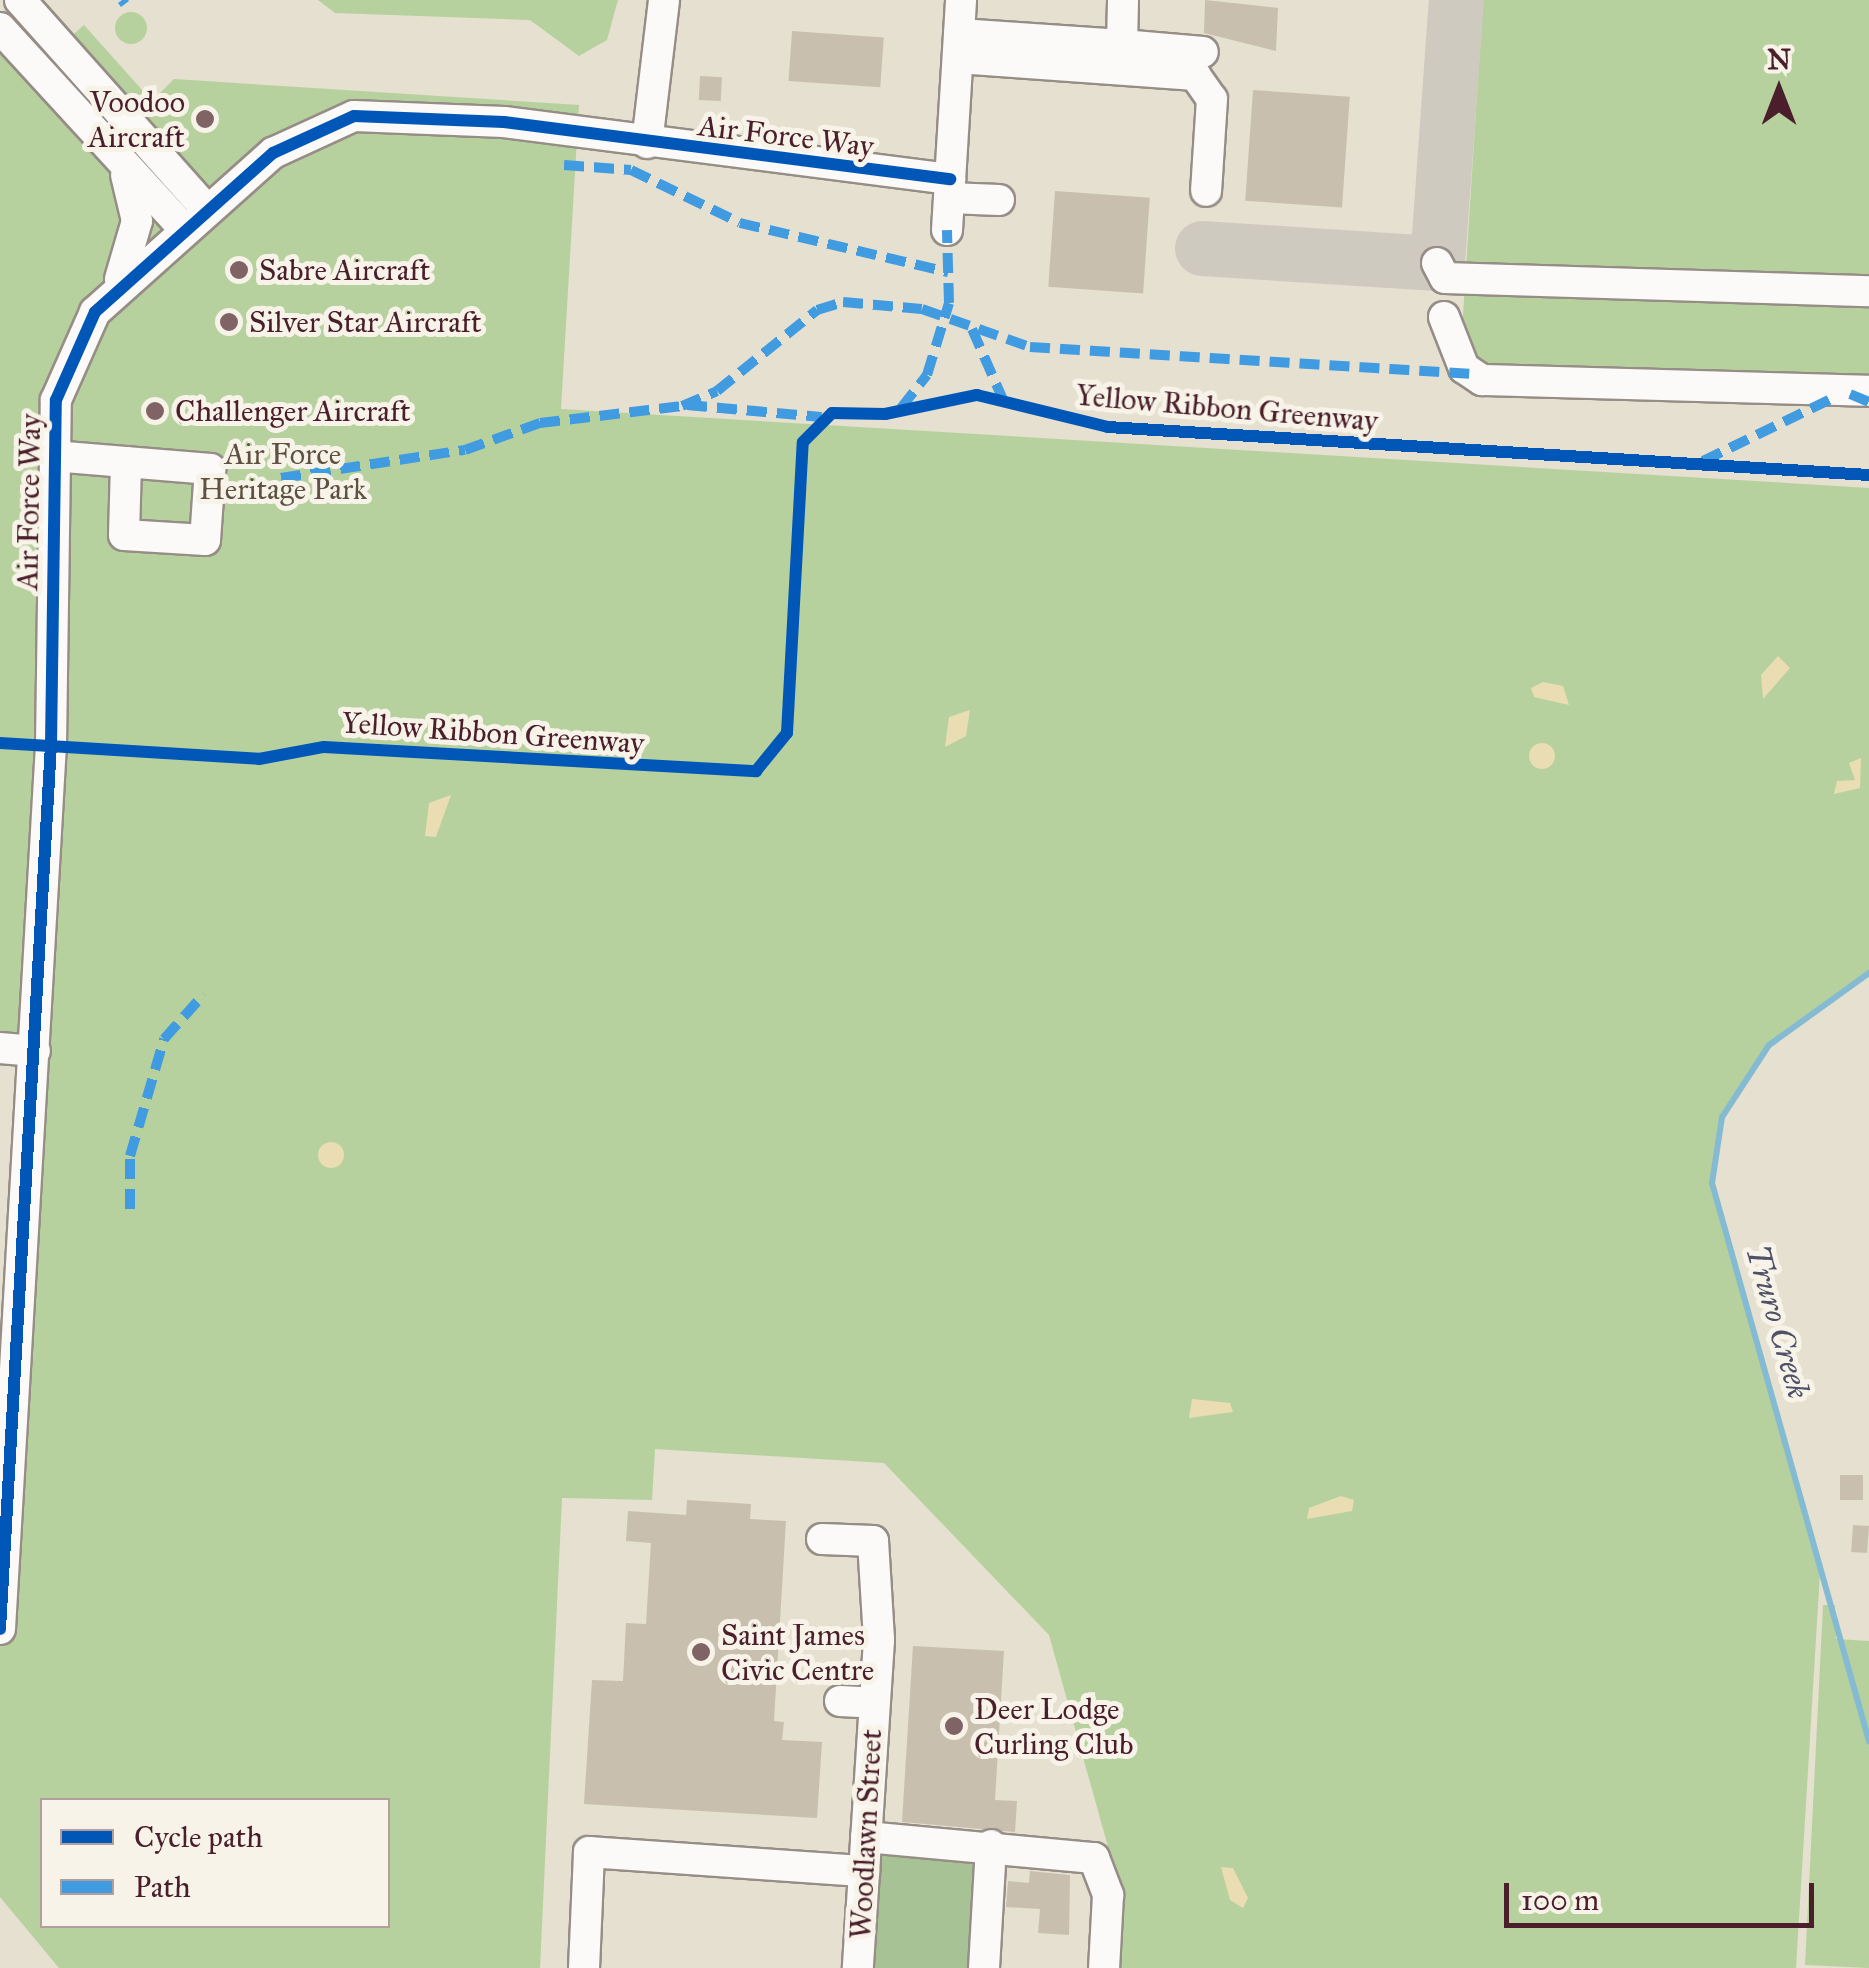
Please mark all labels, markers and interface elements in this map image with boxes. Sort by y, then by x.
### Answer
north arrow [1729,40,1829,140]
text: N [1767,42,1791,77]
place label: Voodoo Aircraft [88,84,185,154]
street label: Air Force Way [696,107,876,165]
marker: Voodoo Aircraft [194,108,216,130]
place label: Sabre Aircraft [259,252,430,288]
marker: Sabre Aircraft [228,259,250,281]
place label: Silver Star Aircraft [249,304,482,340]
marker: Silver Star Aircraft [218,311,240,333]
street label: Yellow Ribbon Greenway [1074,377,1380,439]
place label: Challenger Aircraft [175,393,411,429]
marker: Challenger Aircraft [144,400,166,422]
street label: Air Force Way [9,413,49,591]
park label: Air Force Heritage Park [199,436,367,506]
street label: Yellow Ribbon Greenway [341,704,645,762]
water label: Truro Creek [1737,1241,1817,1403]
place label: Saint James Civic Centre [721,1617,874,1688]
marker: Saint James Civic Centre [690,1641,712,1663]
place label: Deer Lodge Curling Club [974,1691,1134,1762]
marker: Deer Lodge Curling Club [943,1715,965,1737]
street label: Woodlawn Street [843,1728,889,1940]
legend [40,1798,390,1928]
text: Cycle path [134,1819,263,1855]
scale bar [1509,1863,1819,1925]
text: Path [134,1869,191,1905]
text: 100 m [1521,1882,1599,1918]

